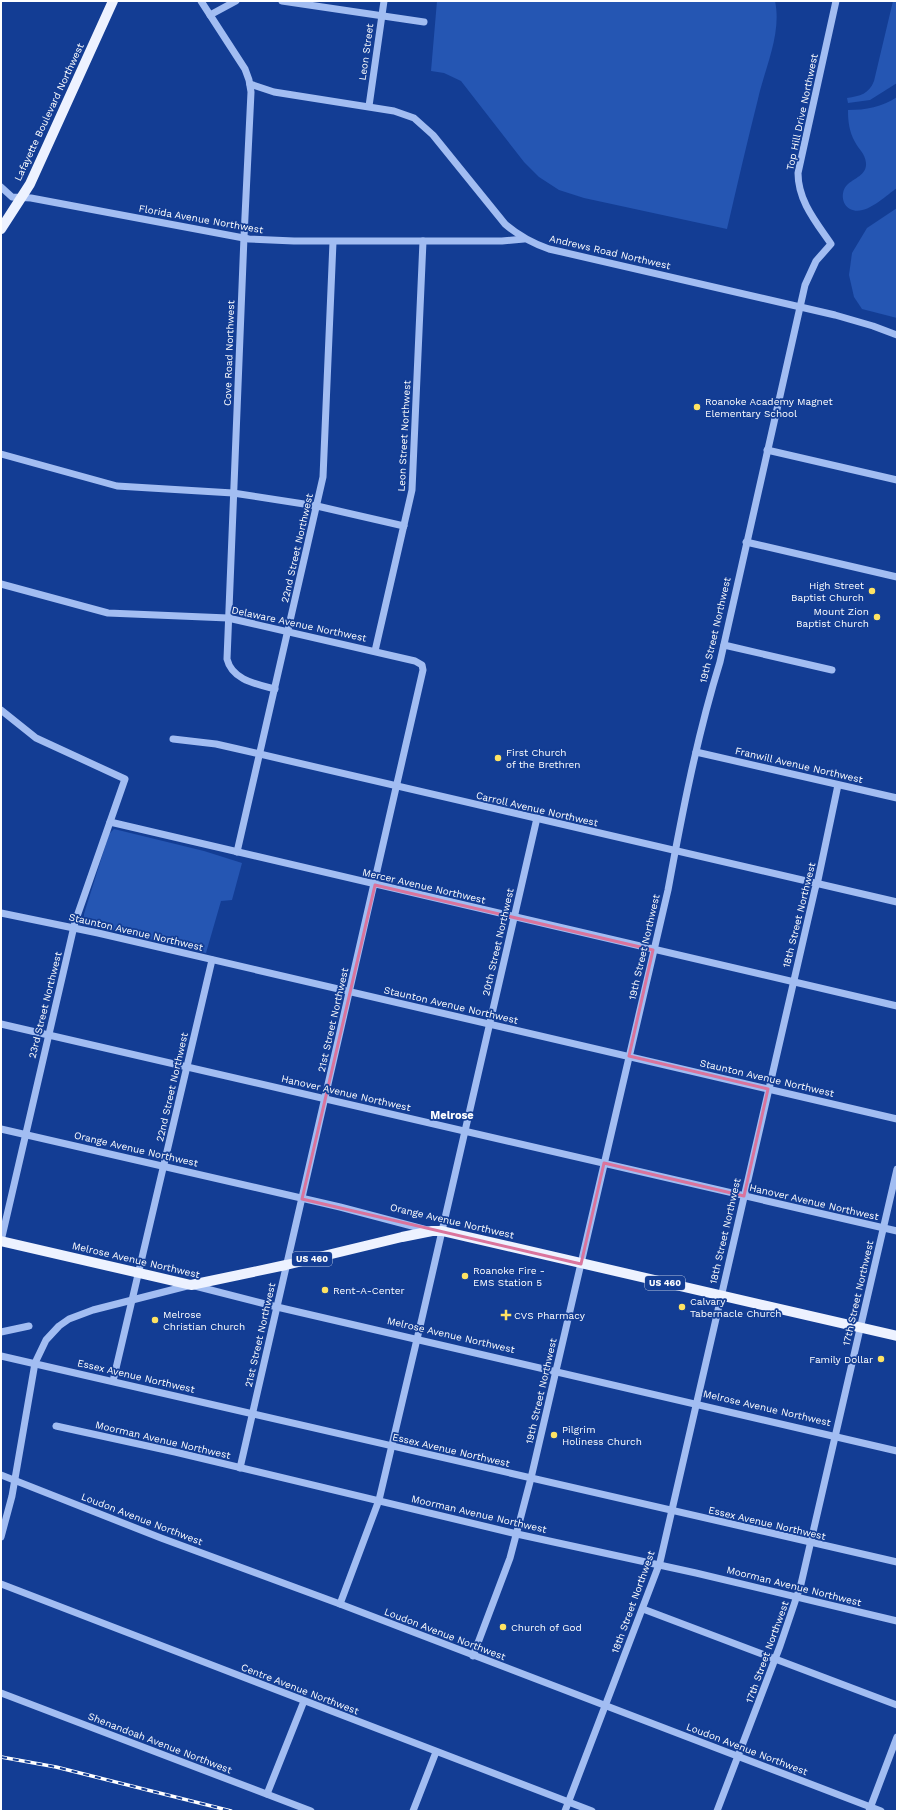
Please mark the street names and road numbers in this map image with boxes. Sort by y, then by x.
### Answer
street label: Leon Street [357,22,376,81]
street label: Lafayette Boulevard Northwest [12,41,86,183]
street label: Top Hill Drive Northwest [784,52,820,171]
street label: Florida Avenue Northwest [138,203,265,236]
street label: Andrews Road Northwest [548,233,673,272]
street label: Cove Road Northwest [222,299,236,406]
street label: Leon Street Northwest [396,379,412,492]
street label: 22nd Street Northwest [279,492,315,604]
street label: 19th Street Northwest [697,575,733,684]
street label: Delaware Avenue Northwest [230,604,368,644]
street label: Franwill Avenue Northwest [734,745,865,785]
street label: Carroll Avenue Northwest [475,790,600,829]
street label: 18th Street Northwest [781,860,818,969]
street label: Mercer Avenue Northwest [361,866,487,906]
street label: 20th Street Northwest [480,886,516,997]
street label: 19th Street Northwest [626,892,662,1001]
street label: Staunton Avenue Northwest [68,911,205,953]
street label: 23rd Street Northwest [26,950,64,1059]
street label: 21st Street Northwest [316,966,351,1073]
street label: Staunton Avenue Northwest [383,984,520,1026]
street label: 22nd Street Northwest [154,1031,190,1143]
street label: Staunton Avenue Northwest [699,1057,836,1099]
street label: Hanover Avenue Northwest [280,1073,413,1113]
street label: Orange Avenue Northwest [73,1129,200,1169]
street label: 18th Street Northwest [707,1176,743,1285]
street label: Hanover Avenue Northwest [748,1182,881,1222]
street label: Orange Avenue Northwest [389,1201,516,1241]
street label: 17th Street Northwest [841,1239,876,1347]
street label: Melrose Avenue Northwest [71,1240,202,1280]
road number: US 460 [292,1252,332,1266]
road number: US 460 [645,1276,685,1290]
street label: 21st Street Northwest [243,1281,278,1388]
street label: Melrose Avenue Northwest [386,1315,517,1355]
street label: 19th Street Northwest [523,1336,559,1445]
street label: Essex Avenue Northwest [76,1357,197,1395]
street label: Melrose Avenue Northwest [702,1388,833,1428]
street label: Moorman Avenue Northwest [94,1419,232,1461]
street label: Essex Avenue Northwest [391,1431,512,1469]
street label: Loudon Avenue Northwest [80,1491,205,1548]
street label: Moorman Avenue Northwest [410,1493,548,1535]
street label: Essex Avenue Northwest [707,1504,828,1542]
street label: 18th Street Northwest [609,1549,657,1655]
street label: Moorman Avenue Northwest [725,1564,863,1608]
street label: 17th Street Northwest [743,1599,791,1704]
street label: Loudon Avenue Northwest [383,1606,508,1663]
street label: Centre Avenue Northwest [240,1661,361,1717]
street label: Shenandoah Avenue Northwest [87,1710,234,1776]
street label: Loudon Avenue Northwest [685,1721,810,1778]

